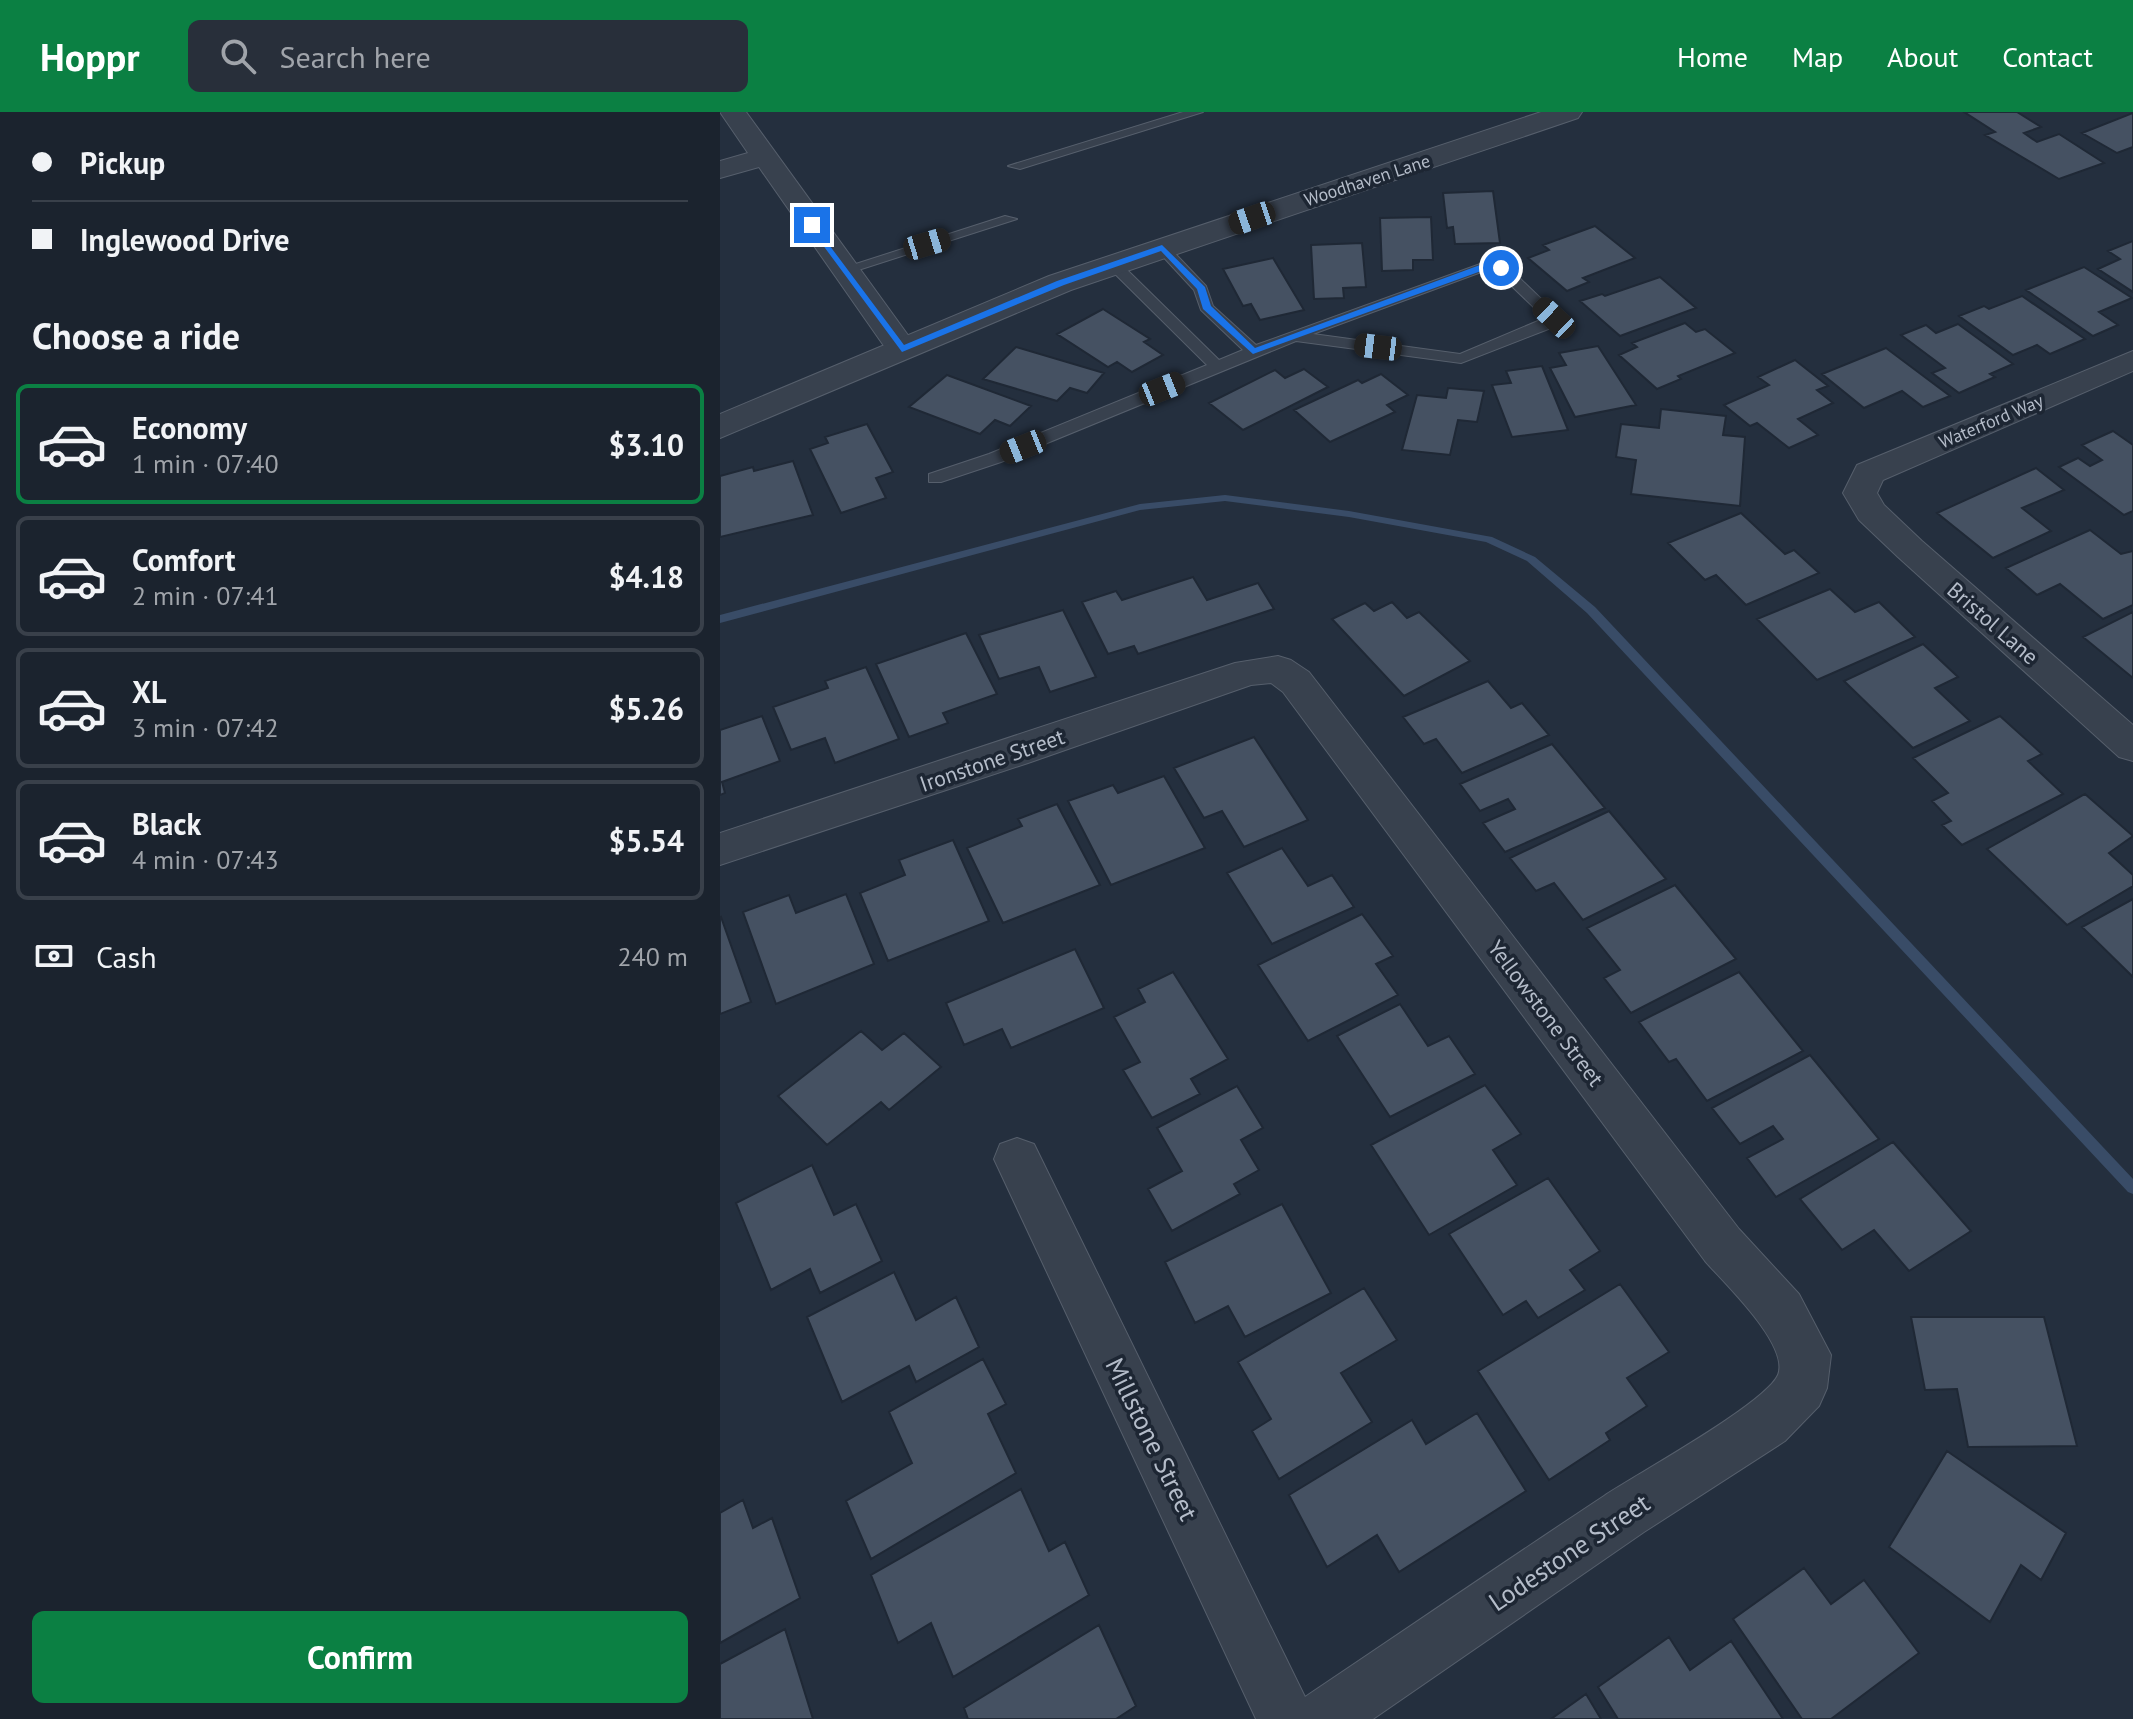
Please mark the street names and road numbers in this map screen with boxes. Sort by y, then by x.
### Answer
street label: Woodhaven Lane [1301,149,1433,211]
street label: Waterford Way [1935,388,2047,453]
street label: Bristol Lane [1942,576,2044,670]
street label: Ironstone Street [916,722,1069,798]
street label: Yellowstone Street [1482,934,1610,1092]
street label: Millstone Street [1098,1352,1206,1526]
street label: Lodestone Street [1482,1486,1656,1618]

